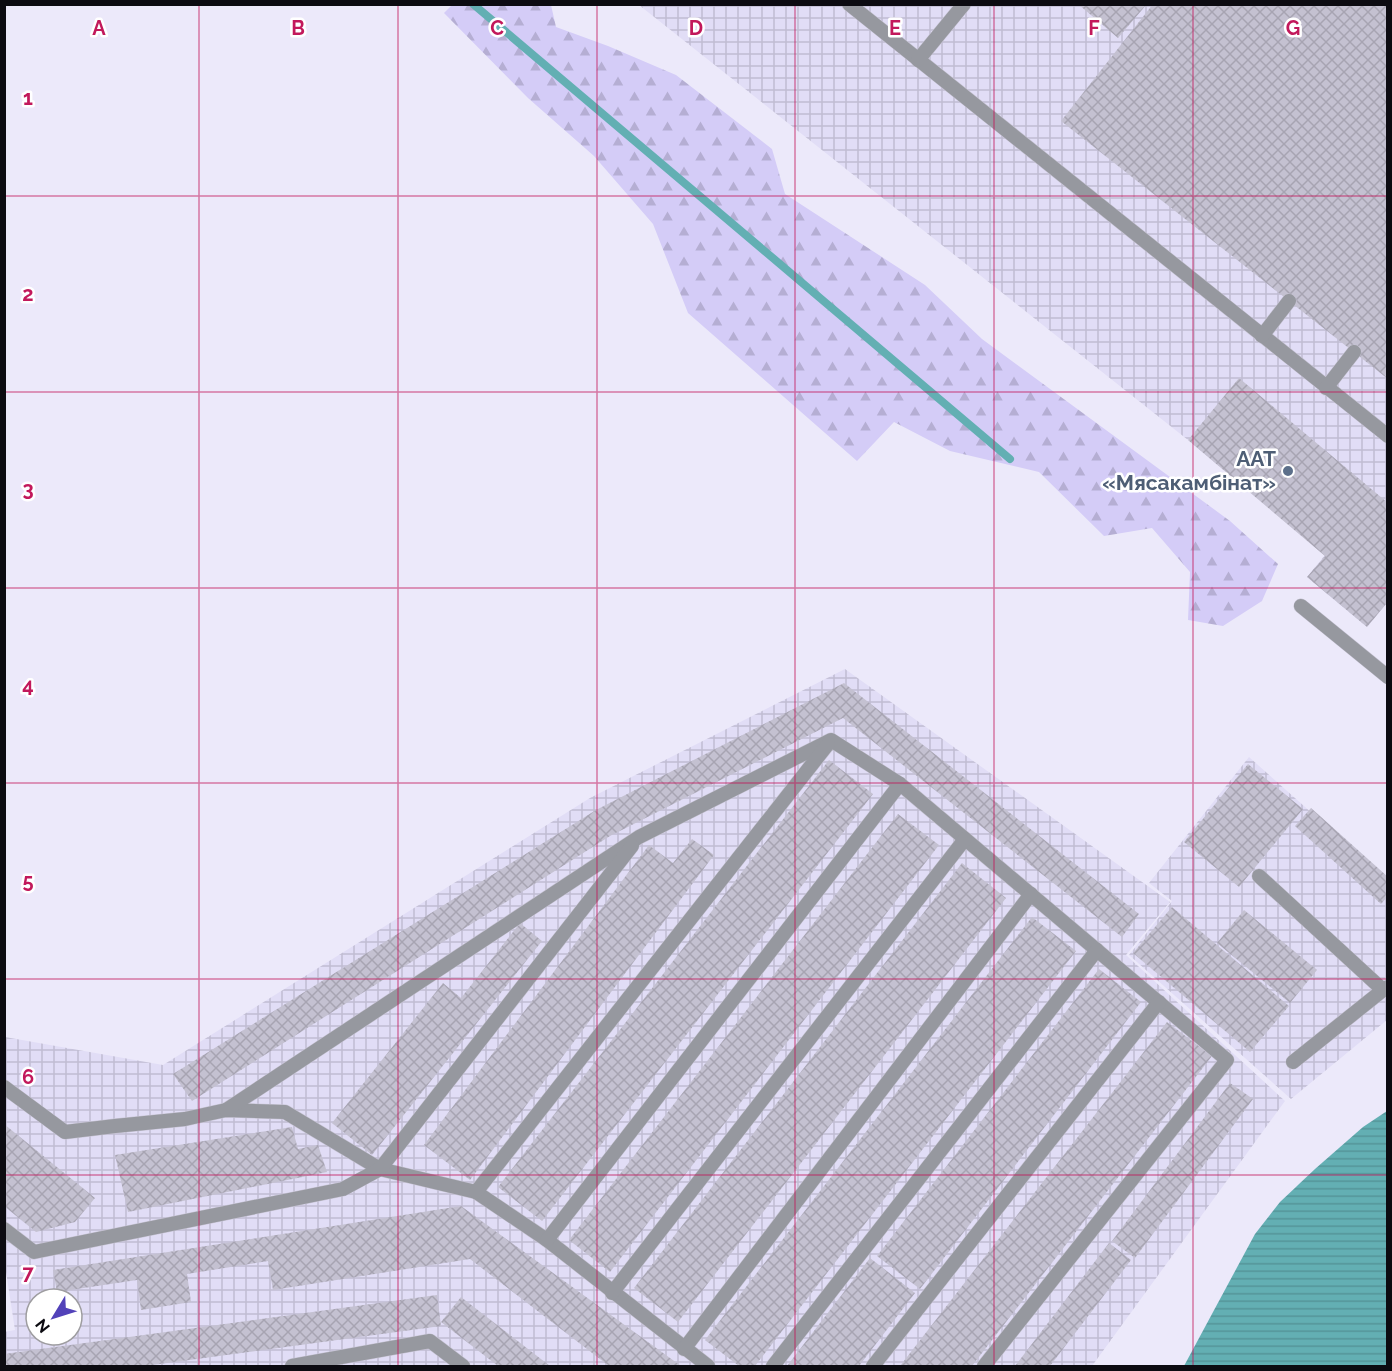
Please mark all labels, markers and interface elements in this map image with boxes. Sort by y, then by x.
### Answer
text: A [92,16,106,40]
text: B [291,16,305,40]
text: C [490,16,504,40]
text: D [689,16,703,40]
text: E [889,16,901,40]
text: F [1088,16,1100,40]
text: G [1286,16,1300,40]
text: 1 [23,86,33,110]
text: 2 [22,282,34,306]
place label: ААТ «Мясакамбінат» [1102,446,1276,495]
marker: ААТ «Мясакамбінат» [1281,464,1295,478]
text: 3 [22,477,34,501]
text: 4 [22,673,34,697]
text: 5 [22,869,34,893]
text: 6 [22,1065,34,1089]
text: 7 [22,1261,34,1285]
north arrow [24,1287,84,1347]
text: N [31,1315,54,1337]

